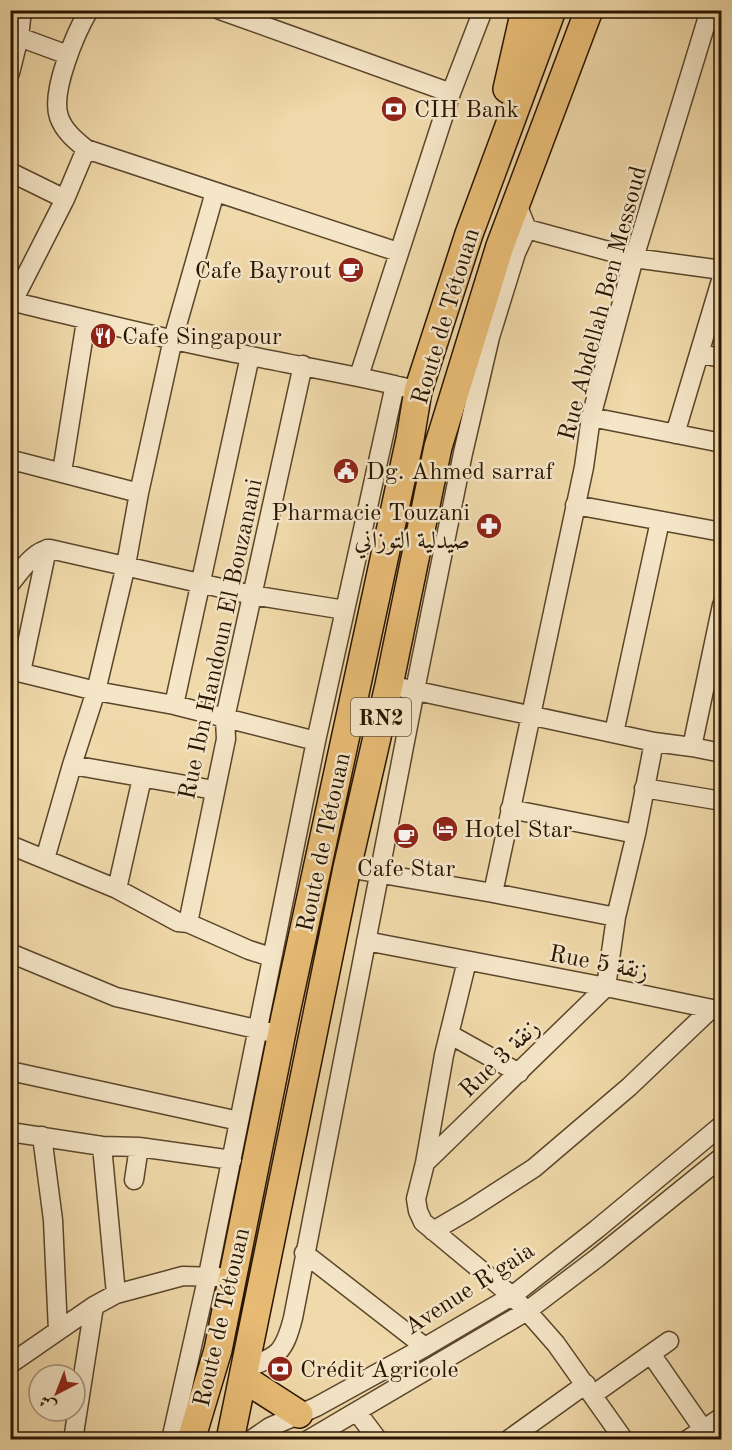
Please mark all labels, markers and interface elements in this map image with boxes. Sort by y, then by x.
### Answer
bank icon: CIH Bank [379,94,409,124]
place label: CIH Bank [414,99,519,123]
street label: Rue Abdellah Ben Messoud [556,164,652,443]
street label: Route de Tétouan [409,226,485,408]
cafe icon: Cafe Bayrout [336,255,366,285]
place label: Cafe Bayrout [195,260,332,284]
restaurant icon: Cafe Singapour [88,321,118,351]
place label: Cafe Singapour [122,326,282,350]
public building icon: Dg. Ahmed sarraf [331,456,361,486]
place label: Dg. Ahmed sarraf [366,461,555,485]
street label: Rue Ibn Handoun El Bouzanani [176,477,268,802]
place label: Pharmacie Touzani صيدلية التوزاني [271,502,470,559]
pharmacy icon: Pharmacie Touzani صيدلية التوزاني [474,511,504,541]
road number: RN2 [351,698,411,736]
street label: Route de Tétouan [294,750,356,934]
hotel icon: Hotel Star [430,814,460,844]
place label: Hotel Star [464,819,573,843]
cafe icon: Cafe Star [391,821,421,851]
place label: Cafe Star [357,858,455,882]
street label: Rue 5 زنقة [547,943,650,985]
street label: Rue 3 زنقة [456,1016,545,1103]
street label: Route de Tétouan [191,1226,255,1409]
street label: Avenue R'gaia [401,1239,539,1340]
bank icon: Crédit Agricole [265,1354,295,1384]
place label: Crédit Agricole [300,1359,459,1383]
north arrow [27,1363,87,1423]
text: ش [37,1391,60,1414]

